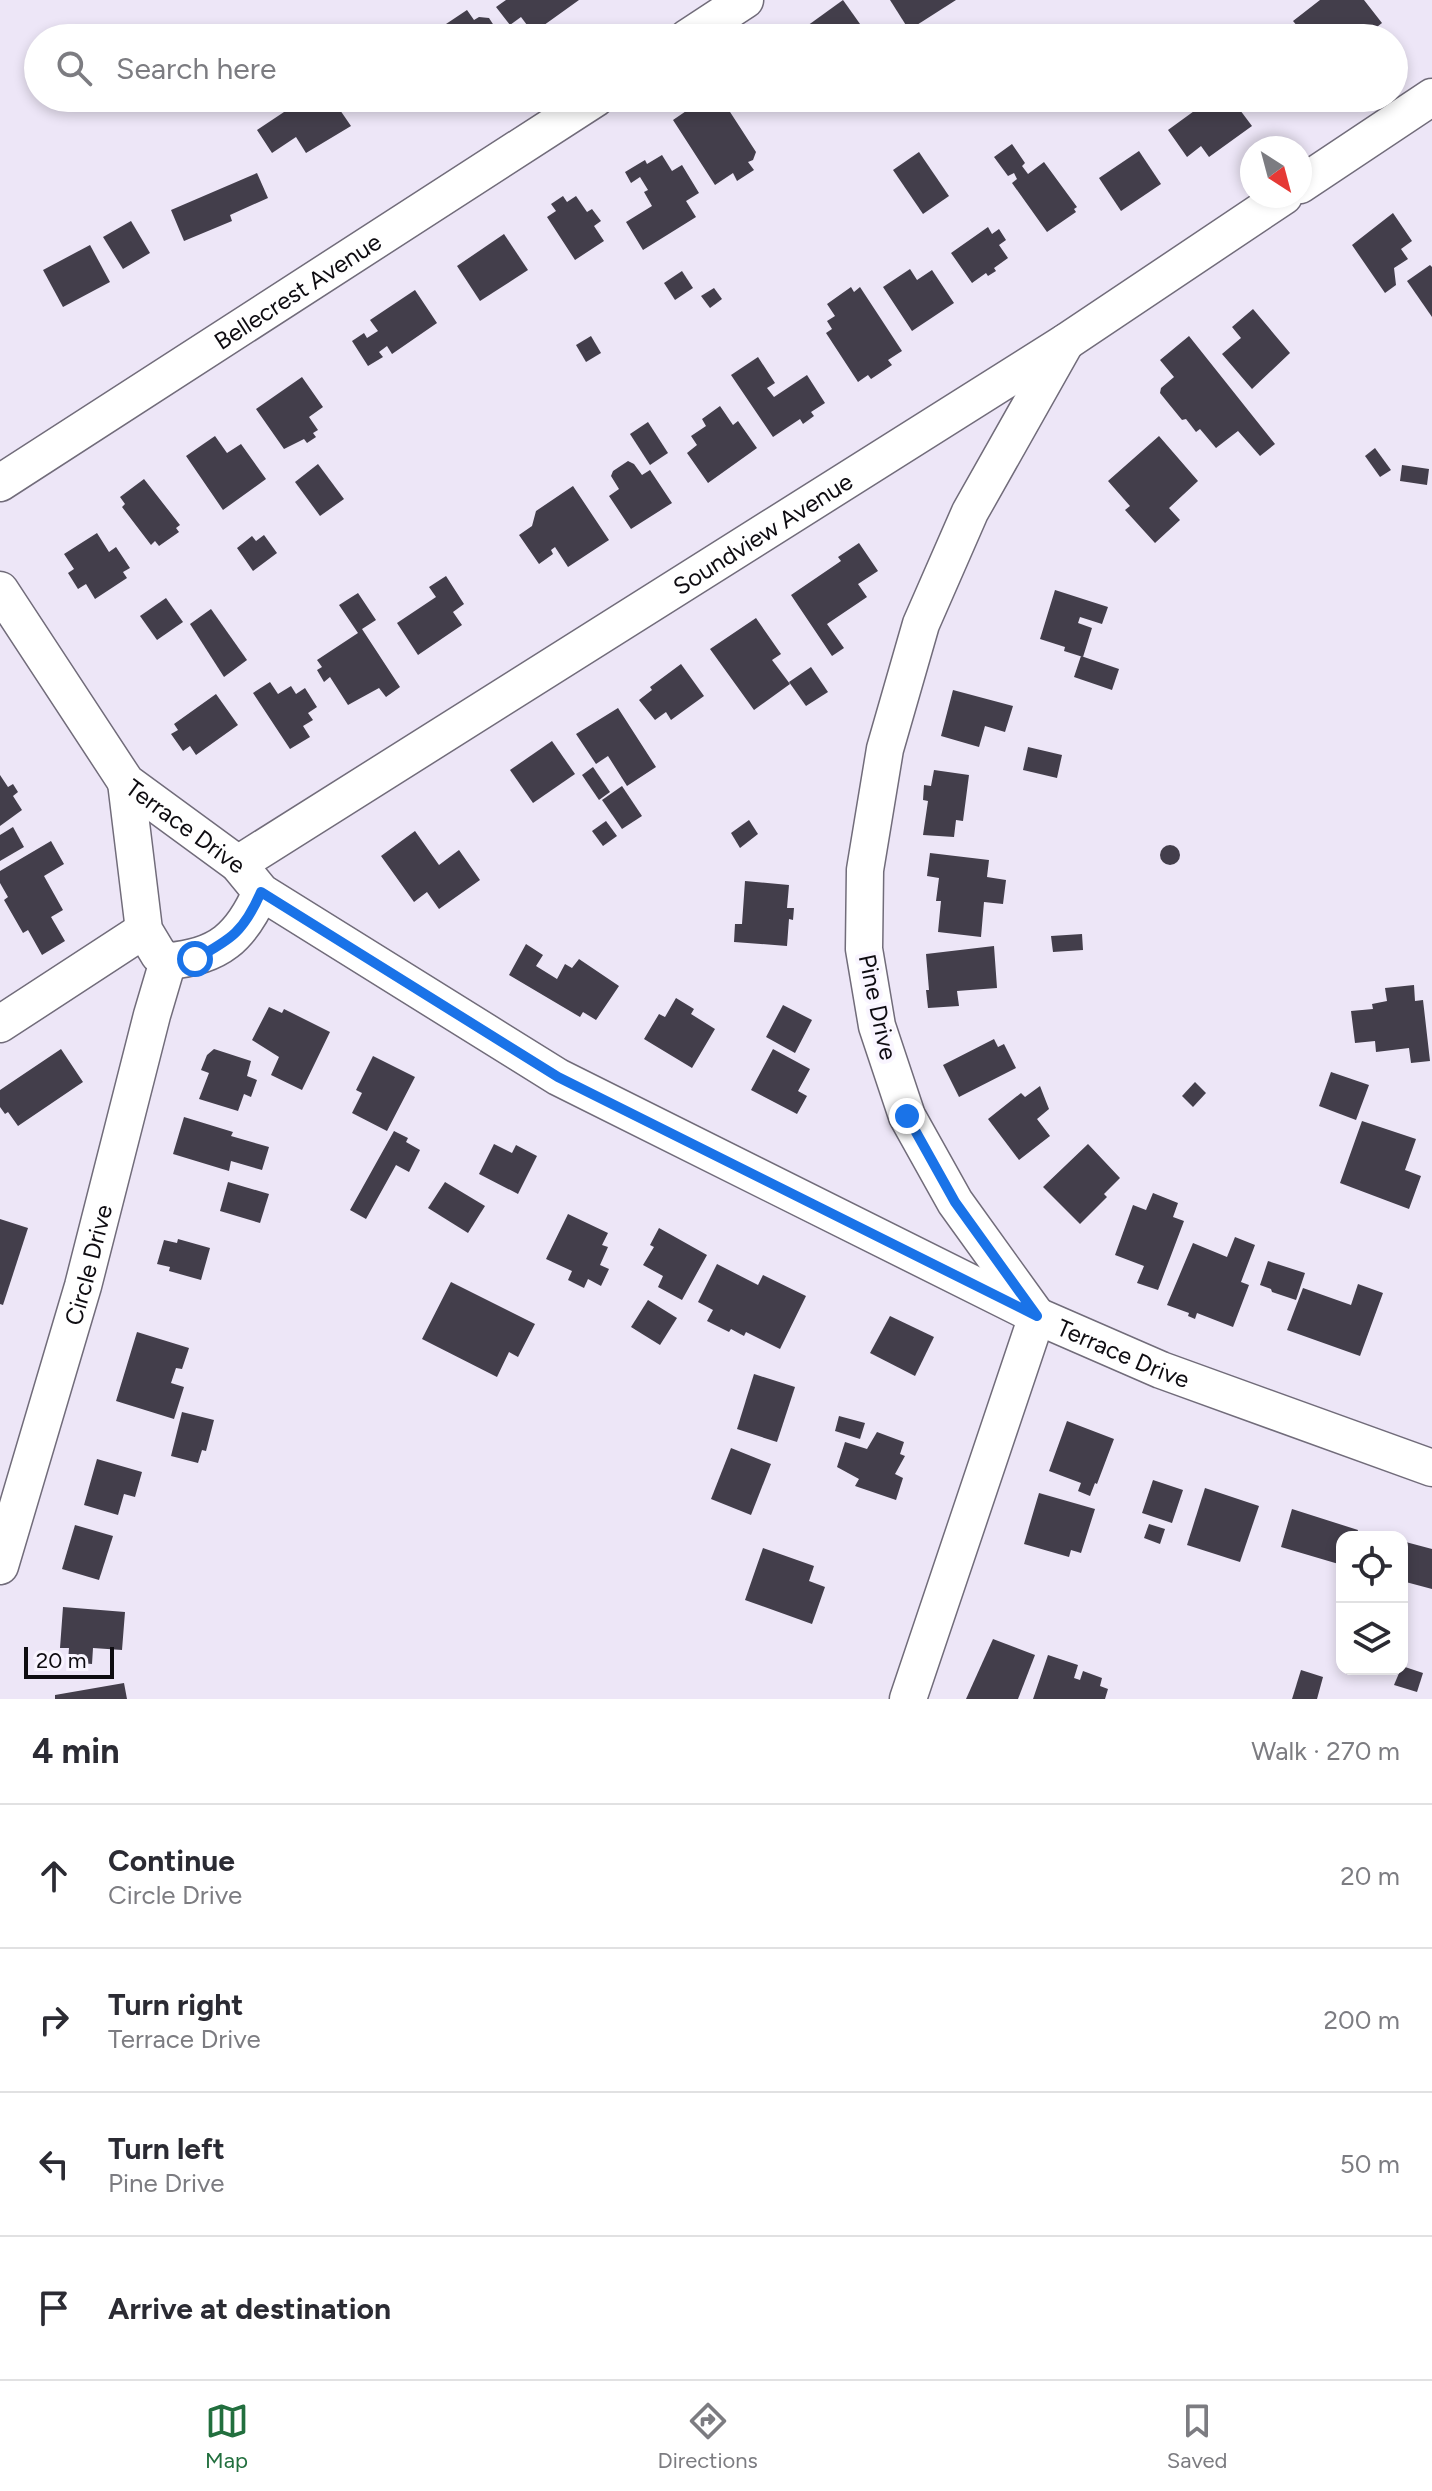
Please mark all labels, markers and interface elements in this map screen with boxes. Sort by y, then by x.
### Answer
search box [24,24,1408,112]
icon: search [52,46,96,90]
text: Search here [116,50,276,87]
north arrow [1240,136,1312,208]
street label: Bellecrest Avenue [208,226,386,355]
street label: Soundview Avenue [667,466,858,601]
street label: Terrace Drive [121,773,251,879]
route start [177,941,213,977]
street label: Pine Drive [853,951,903,1063]
route end [889,1098,925,1134]
street label: Circle Drive [58,1201,118,1328]
street label: Terrace Drive [1053,1312,1193,1394]
map controls [1336,1531,1408,1675]
button: locate [1336,1531,1408,1603]
button: layers [1336,1603,1408,1675]
scale bar [24,1643,114,1679]
text: 20 m [36,1647,87,1674]
text: 4 min [32,1731,119,1772]
text: Walk · 270 m [1251,1735,1400,1767]
text: Continue [108,1842,235,1879]
icon: ahead [32,1854,76,1898]
text: 20 m [1340,1860,1400,1892]
text: Circle Drive [108,1879,242,1911]
text: Turn right [108,1986,243,2023]
icon: right [32,1998,76,2042]
text: 200 m [1324,2004,1400,2036]
text: Terrace Drive [108,2023,261,2055]
text: Turn left [108,2130,225,2167]
icon: left [32,2142,76,2186]
text: 50 m [1340,2148,1400,2180]
text: Pine Drive [108,2167,224,2199]
icon: arrive [32,2286,76,2330]
text: Arrive at destination [108,2290,391,2327]
tab: Map [205,2399,249,2474]
tab: Directions [658,2399,758,2474]
tab: Saved [1167,2399,1227,2474]

